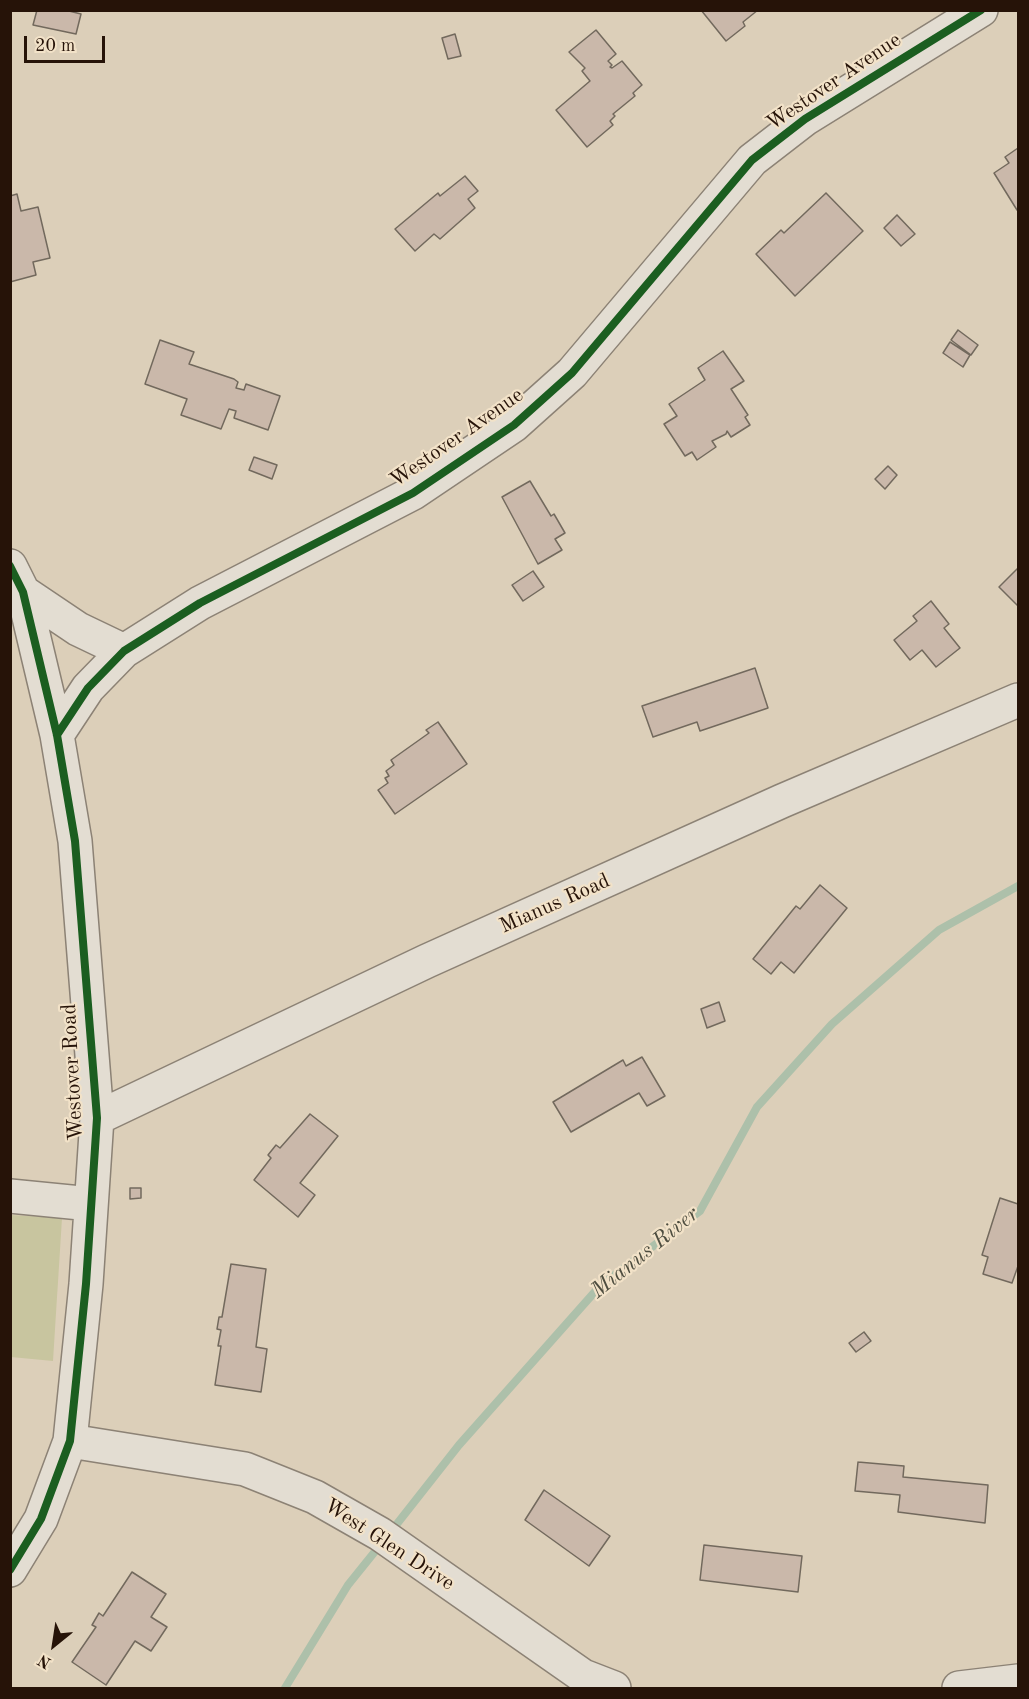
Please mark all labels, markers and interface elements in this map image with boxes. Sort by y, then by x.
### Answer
scale bar [27,24,108,62]
street label: Westover Avenue [762,28,906,136]
text: 20 m [35,37,75,55]
street label: Westover Avenue [385,383,529,493]
street label: Mianus Road [496,868,614,940]
street label: Westover Road [57,1003,89,1141]
water label: Mianus River [586,1201,704,1305]
street label: West Glen Drive [319,1493,459,1597]
north arrow [24,1615,84,1675]
text: N [36,1651,54,1671]

